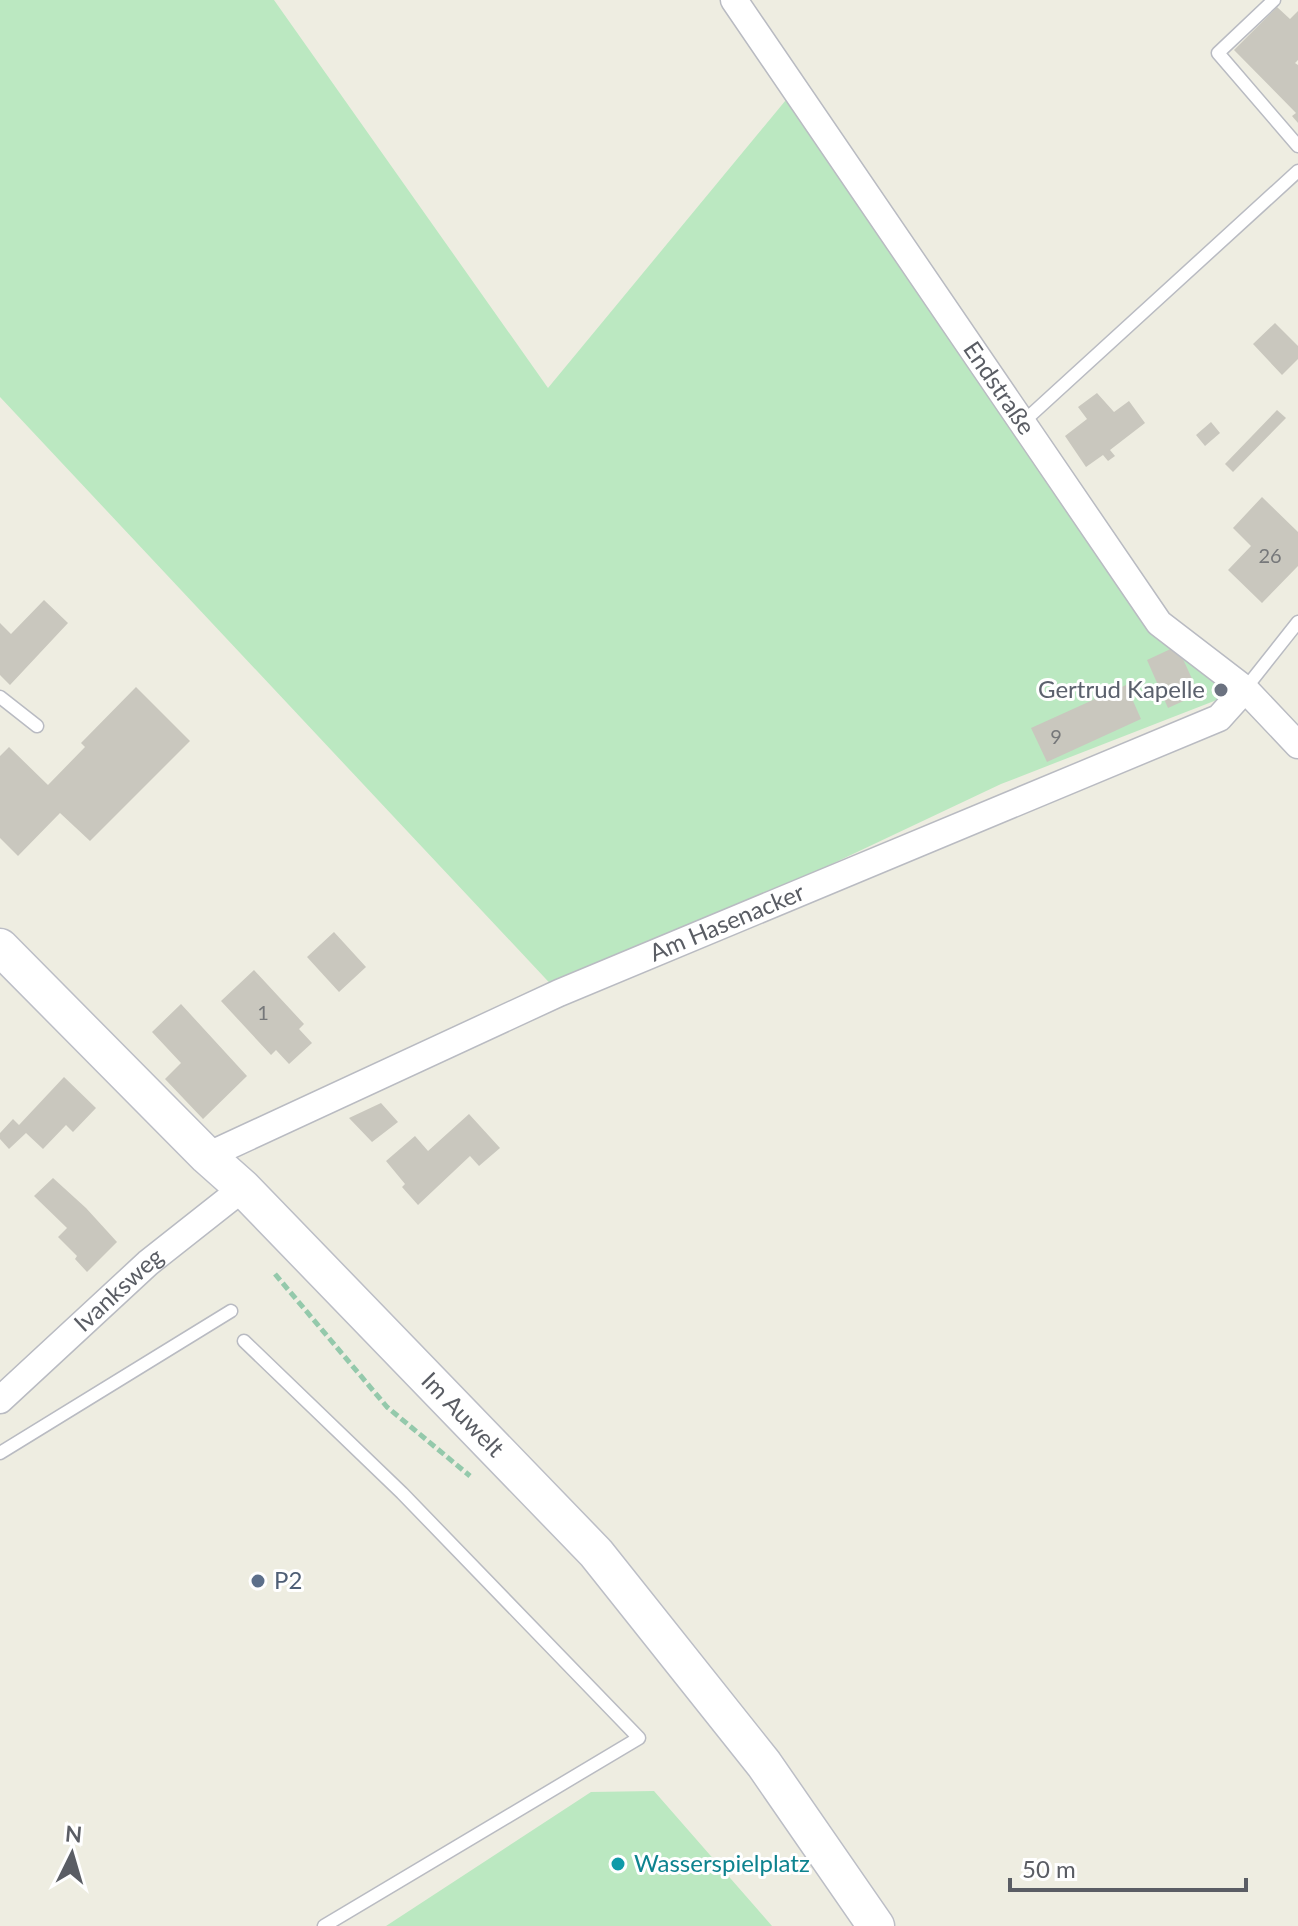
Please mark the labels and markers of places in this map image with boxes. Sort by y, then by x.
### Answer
place label: Gertrud Kapelle [1038,674,1205,703]
marker: Gertrud Kapelle [1212,681,1230,699]
place label: P2 [274,1565,302,1594]
marker: P2 [249,1572,267,1590]
place label: Wasserspielplatz [634,1848,810,1877]
marker: Wasserspielplatz [609,1855,627,1873]

